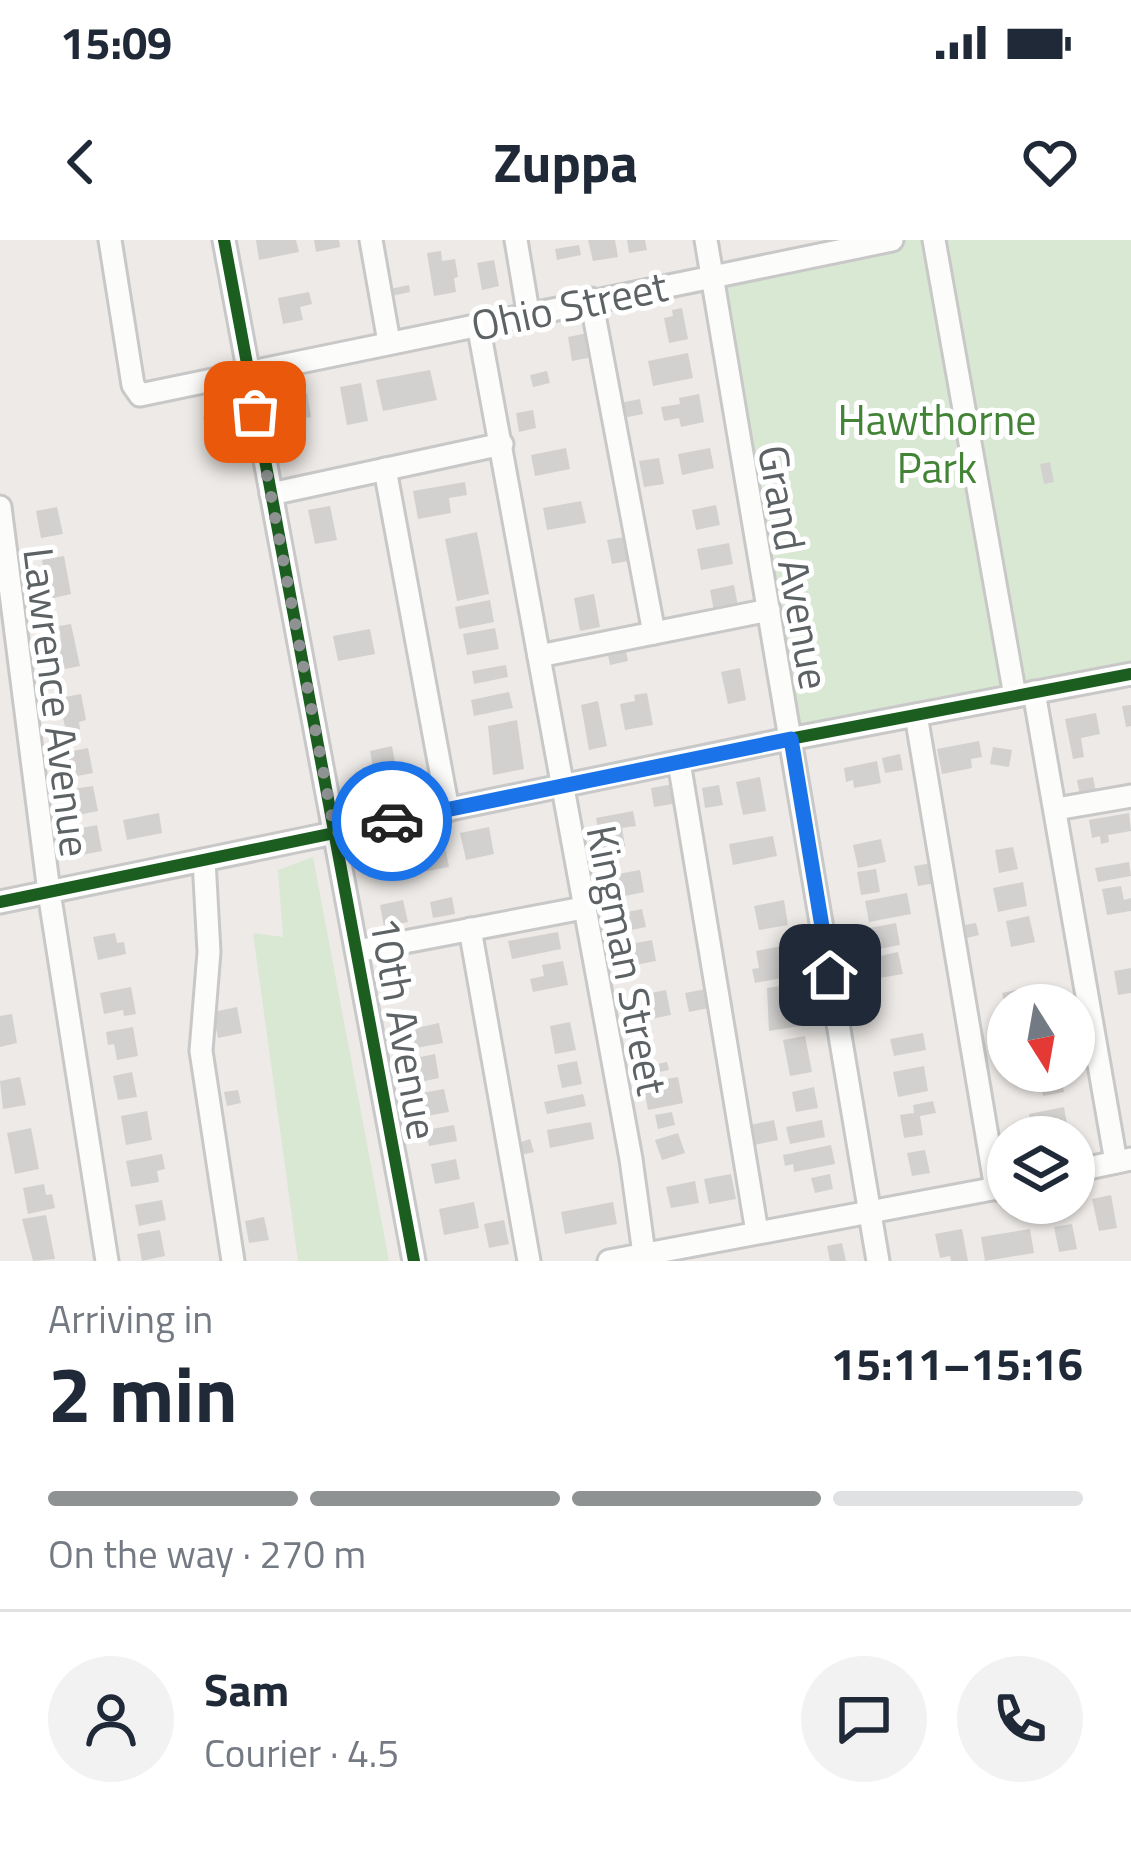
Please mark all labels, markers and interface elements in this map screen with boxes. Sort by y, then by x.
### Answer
text: 15:09 [60,8,172,76]
text: Zuppa [493,121,638,203]
icon: back [48,129,114,195]
icon: heart [1017,129,1083,195]
street label: Ohio Street [465,253,673,357]
pin [204,361,306,463]
icon: bag [222,379,288,445]
park label: Hawthorne Park [837,387,1037,499]
street label: Grand Avenue [742,440,848,694]
street label: Lawrence Avenue [7,544,109,860]
courier [332,761,452,881]
icon: car [359,788,425,854]
street label: Kingman Street [570,820,686,1101]
street label: 10th Avenue [354,912,456,1144]
pin [779,924,881,1026]
icon: home [797,942,863,1008]
north arrow [987,984,1095,1092]
map controls [987,984,1095,1224]
button: layers [987,1116,1095,1224]
text: Arriving in [48,1289,213,1348]
text: 15:11–15:16 [831,1329,1083,1397]
text: 2 min [48,1334,238,1452]
text: On the way · 270 m [48,1524,366,1583]
text: Sam [204,1655,289,1723]
button: person [48,1656,174,1782]
button: chat [801,1656,927,1782]
button: phone [957,1656,1083,1782]
text: Courier · 4.5 [204,1723,399,1782]

